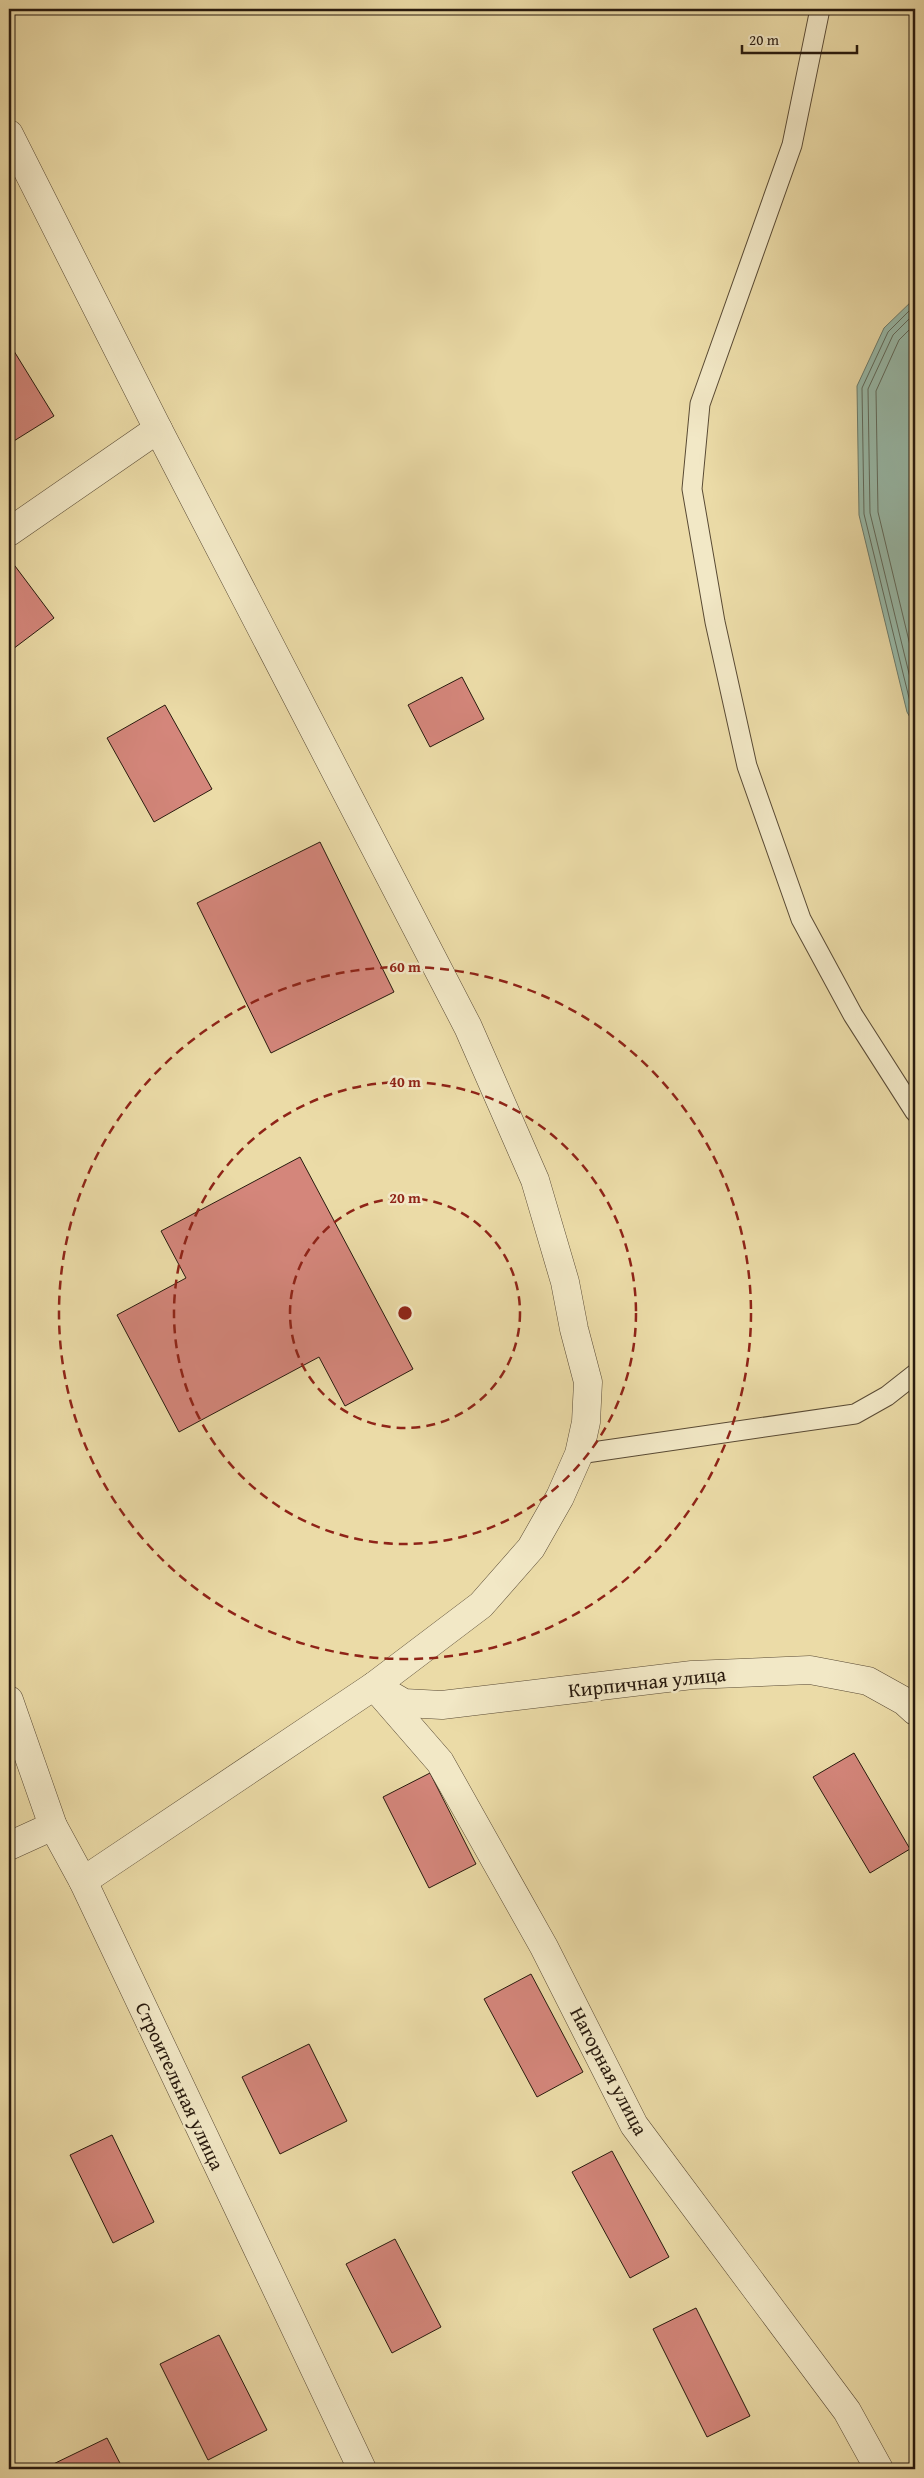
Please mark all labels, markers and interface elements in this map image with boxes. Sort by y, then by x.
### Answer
scale bar [742,22,856,54]
text: 20 m [749,29,780,50]
text: 60 m [389,956,421,977]
text: 40 m [389,1071,421,1092]
text: 20 m [389,1187,421,1208]
centre of rings [396,1304,414,1322]
street label: Кирпичная улица [567,1659,728,1704]
street label: Строительная улица [129,1997,232,2175]
street label: Нагорная улица [563,2001,656,2141]

